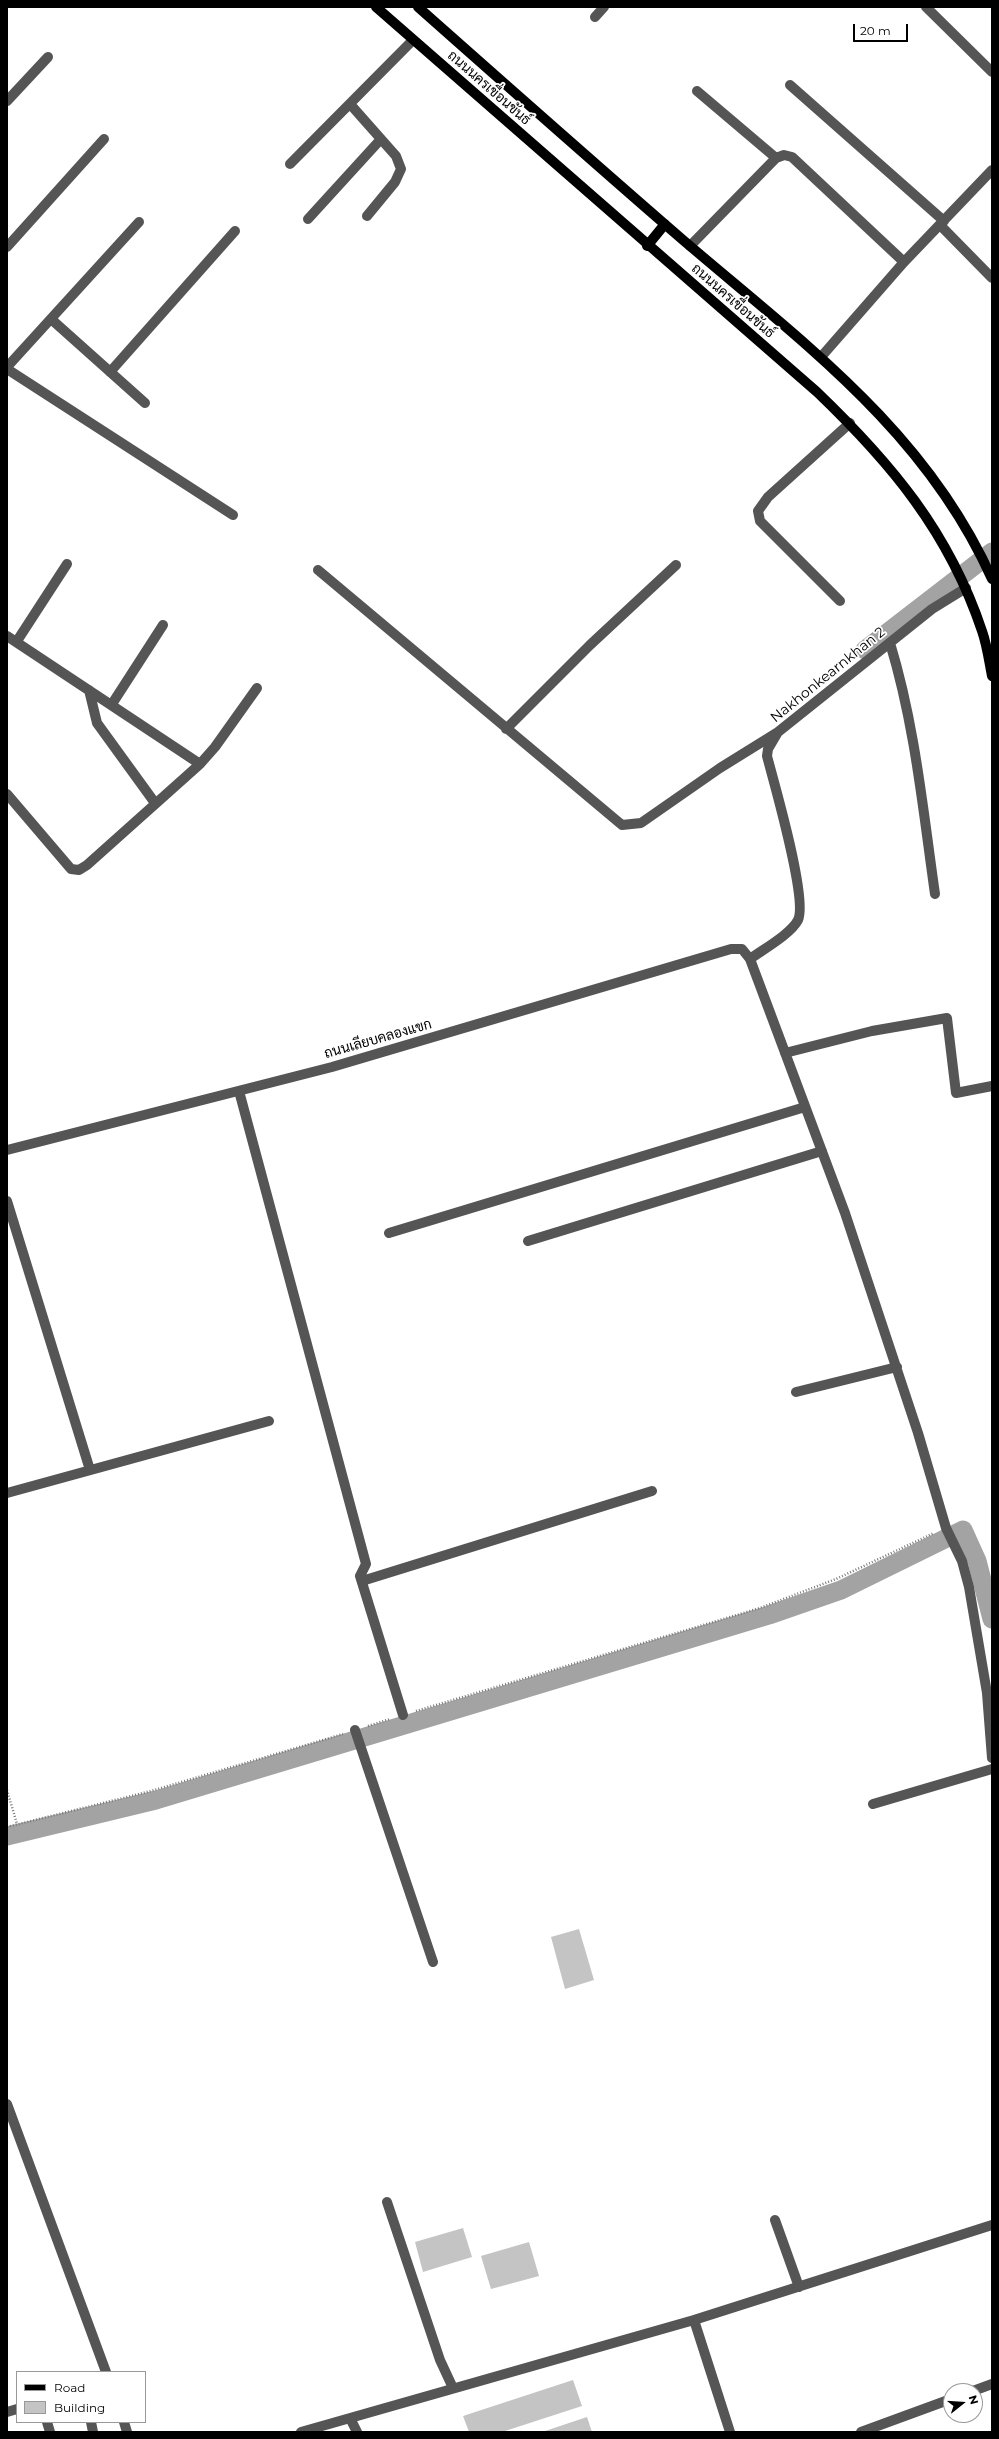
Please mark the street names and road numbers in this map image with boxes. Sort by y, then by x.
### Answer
street label: ถนนนครเขื่อนขันธ์ [444,47,534,129]
street label: ถนนนครเขื่อนขันธ์ [688,260,778,342]
street label: Nakhonkearnkhan 2 [767,624,889,726]
street label: ถนนเลียบคลองแขก [322,1016,434,1062]

